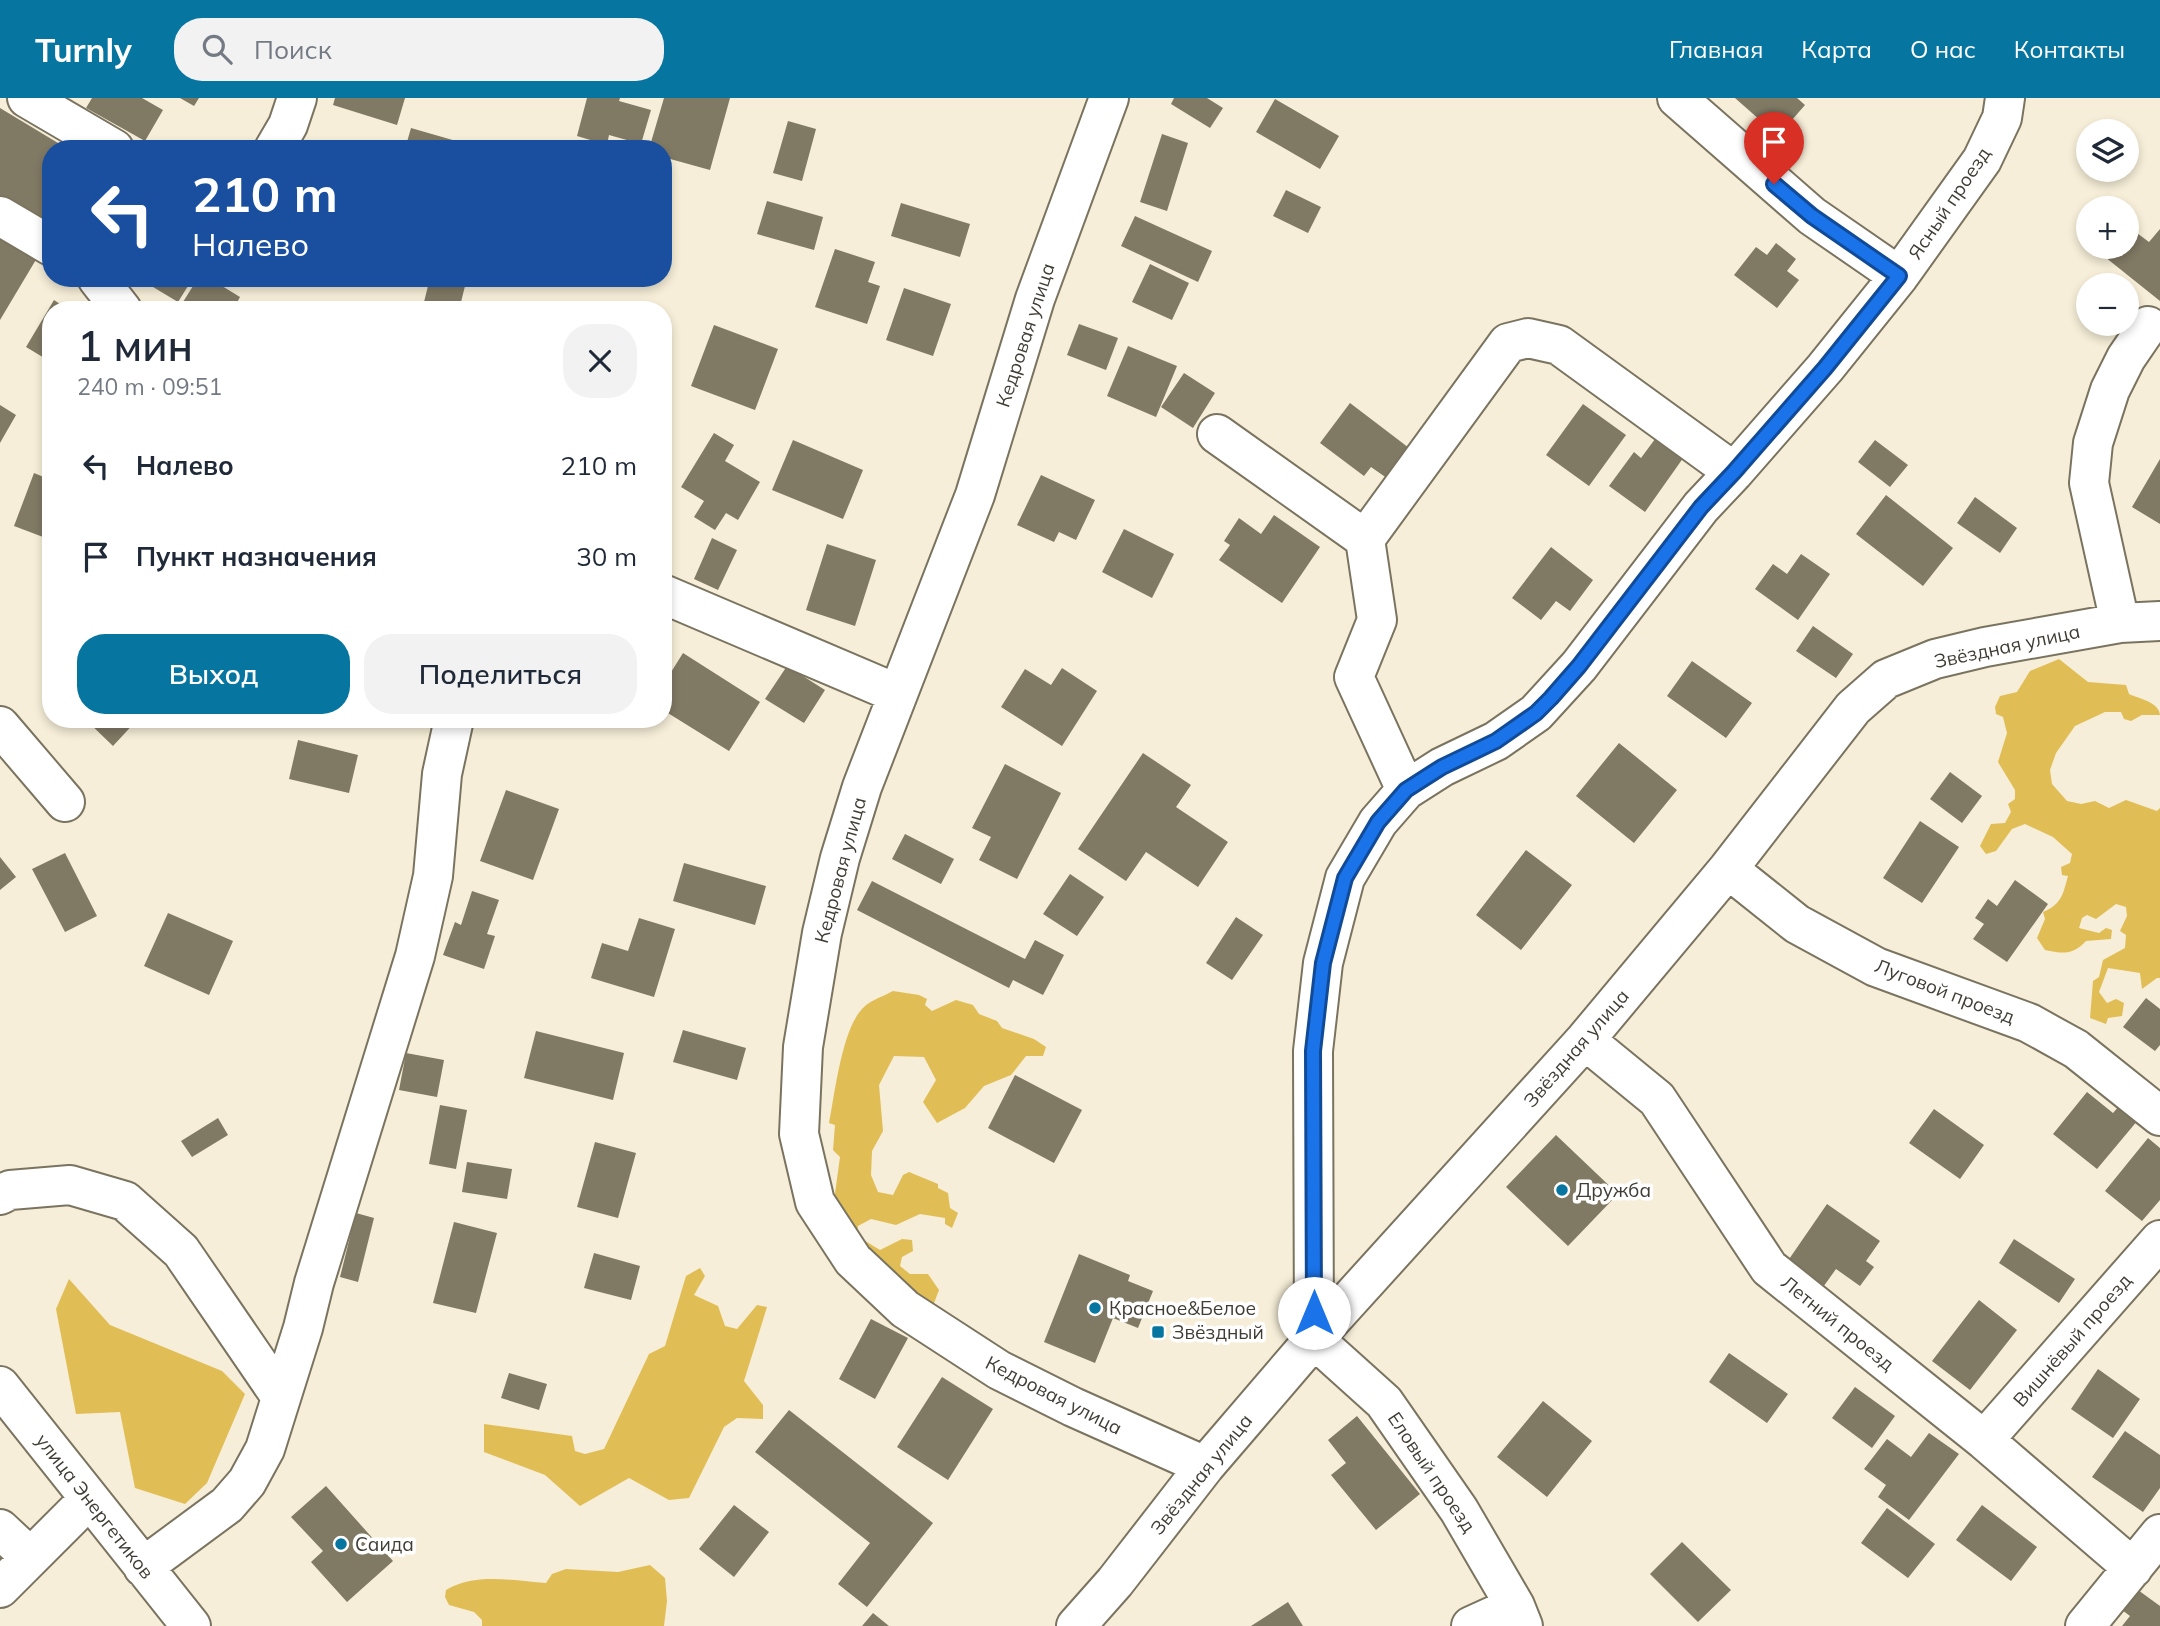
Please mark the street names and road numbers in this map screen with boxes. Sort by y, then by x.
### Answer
street label: Ясный проезд [1903,142,1996,264]
street label: Кедровая улица [990,260,1060,410]
street label: Звёздная улица [1932,619,2082,673]
street label: Кедровая улица [809,794,871,946]
street label: Луговой проезд [1872,953,2019,1029]
street label: Звёздная улица [1518,984,1634,1112]
street label: Вишнёвый проезд [2008,1268,2137,1411]
street label: Летний проезд [1777,1270,1900,1376]
street label: Кедровая улица [982,1350,1126,1440]
street label: Еловый проезд [1383,1407,1481,1537]
street label: Звёздная улица [1145,1409,1257,1539]
street label: улица Энергетиков [31,1429,159,1583]

